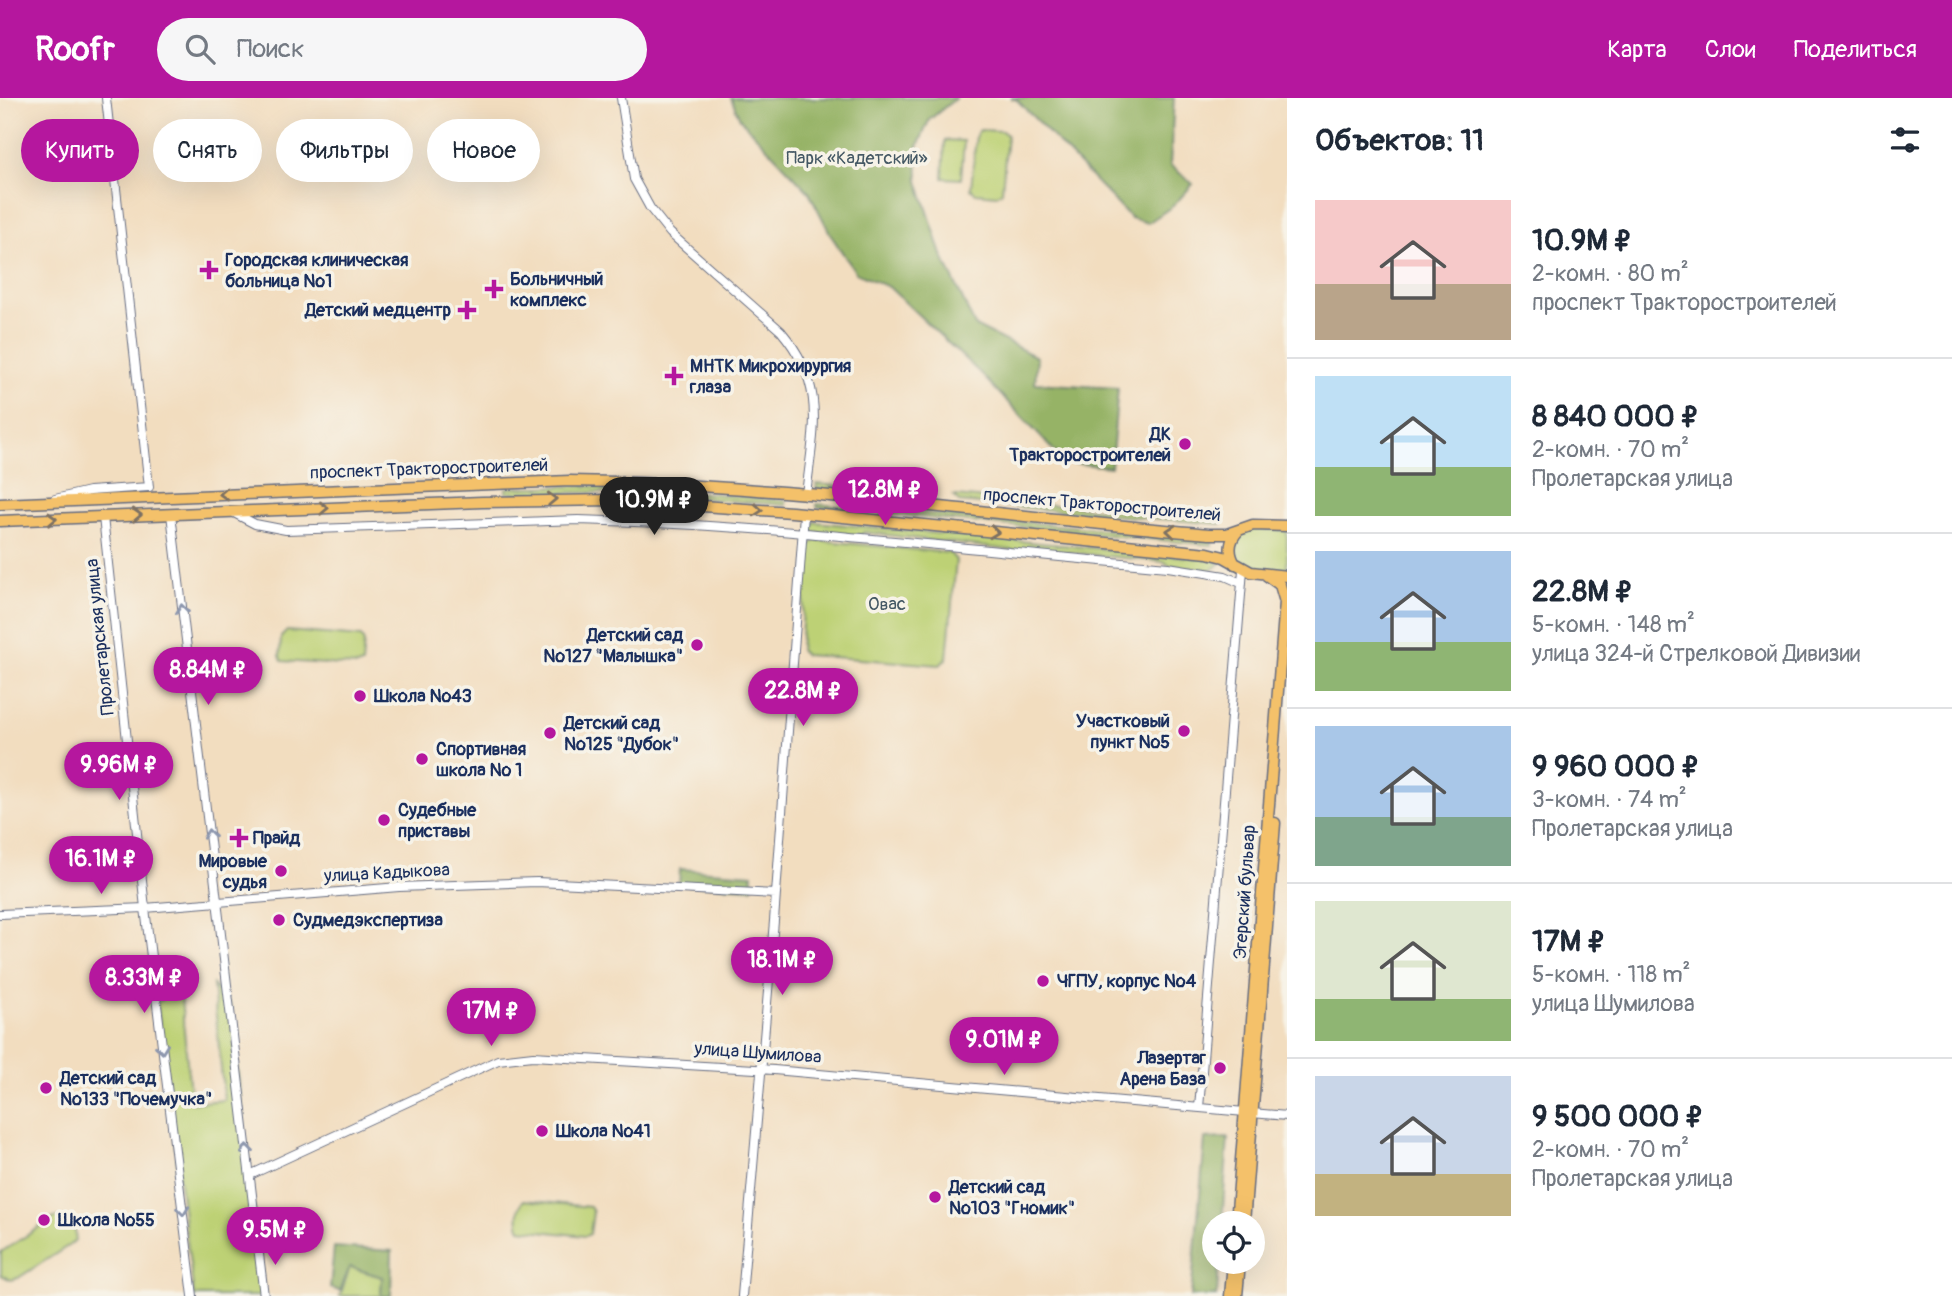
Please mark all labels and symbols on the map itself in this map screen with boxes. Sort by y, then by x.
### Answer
park label: Парк «Кадетский» [786,147,928,170]
place label: Городская клиническая больница №1 [225,249,408,293]
marker: Городская клиническая больница №1 [199,260,219,280]
place label: Больничный комплекс [510,268,604,312]
marker: Больничный комплекс [484,279,504,299]
place label: Детский медцентр [304,299,452,322]
marker: Детский медцентр [457,300,477,320]
place label: МНТК Микрохирургия глаза [689,355,851,399]
marker: МНТК Микрохирургия глаза [664,366,684,386]
place label: ДК Тракторостроителей [1008,423,1171,467]
marker: ДК Тракторостроителей [1177,436,1193,452]
street label: проспект Тракторостроителей [309,453,549,485]
pin: 12.8M ₽ [820,468,950,527]
pin: 10.9M ₽ [589,478,719,537]
street label: проспект Тракторостроителей [982,483,1222,527]
one-way arrow [218,487,229,502]
one-way arrow [546,492,557,507]
one-way arrow [320,500,330,516]
one-way arrow [753,502,764,517]
one-way arrow [132,508,143,523]
one-way arrow [46,511,57,526]
one-way arrow [989,524,1000,539]
one-way arrow [1166,524,1177,539]
street label: Пролетарская улица [80,558,120,716]
park label: Овас [868,593,906,616]
one-way arrow [174,603,189,614]
place label: Детский сад №127 "Малышка" [543,624,683,668]
marker: Детский сад №127 "Малышка" [689,637,705,653]
pin: 8.84M ₽ [143,648,273,707]
pin: 22.8M ₽ [738,668,868,728]
place label: Школа №43 [373,685,472,708]
marker: Школа №43 [352,688,368,704]
place label: Участковый пункт №5 [1076,710,1170,754]
place label: Детский сад №125 "Дубок" [563,712,679,756]
marker: Участковый пункт №5 [1176,723,1192,739]
marker: Детский сад №125 "Дубок" [542,725,558,741]
place label: Спортивная школа № 1 [436,738,526,782]
pin: 9.96M ₽ [54,742,184,802]
marker: Спортивная школа № 1 [414,751,430,767]
place label: Судебные приставы [398,799,477,843]
marker: Судебные приставы [376,812,392,828]
street label: Эгерский бульвар [1229,824,1261,960]
place label: Прайд [253,827,300,850]
one-way arrow [202,829,217,840]
marker: Прайд [231,830,247,846]
pin: 16.1M ₽ [36,836,166,896]
place label: Мировые судья [199,850,268,894]
street label: улица Кадыкова [322,858,451,888]
marker: Мировые судья [273,863,289,879]
place label: Судмедэкспертиза [293,909,443,932]
marker: Судмедэкспертиза [271,912,287,928]
pin: 18.1M ₽ [717,937,847,997]
pin: 8.33M ₽ [79,956,209,1015]
place label: ЧГПУ, корпус №4 [1057,970,1197,993]
marker: ЧГПУ, корпус №4 [1035,973,1051,989]
pin: 17M ₽ [442,988,540,1048]
pin: 9.01M ₽ [939,1018,1069,1077]
street label: улица Шумилова [693,1037,822,1069]
one-way arrow [155,1043,170,1055]
place label: Лазертаг Арена База [1119,1047,1207,1091]
marker: Лазертаг Арена База [1212,1060,1228,1076]
place label: Детский сад №133 "Почемучка" [59,1067,212,1111]
marker: Детский сад №133 "Почемучка" [38,1080,54,1096]
place label: Школа №41 [555,1120,651,1143]
marker: Школа №41 [534,1123,550,1139]
one-way arrow [240,1143,255,1155]
place label: Детский сад №103 "Гномик" [948,1176,1075,1220]
marker: Детский сад №103 "Гномик" [927,1189,943,1205]
one-way arrow [175,1205,190,1217]
pin: 9.5M ₽ [218,1208,332,1267]
place label: Школа №55 [57,1209,155,1232]
marker: Школа №55 [36,1212,52,1228]

